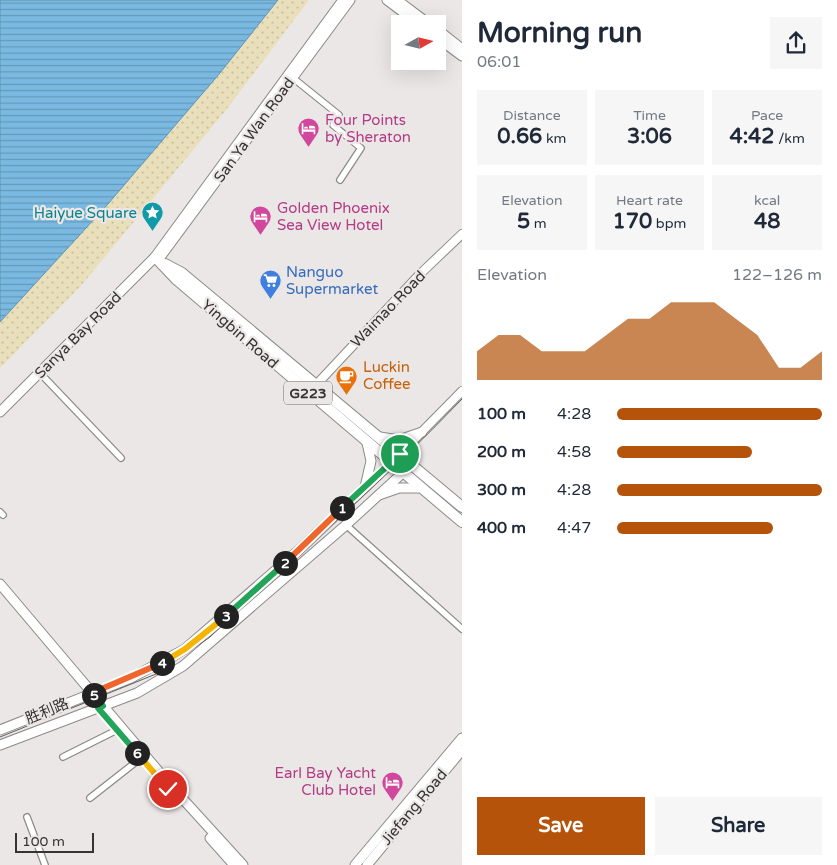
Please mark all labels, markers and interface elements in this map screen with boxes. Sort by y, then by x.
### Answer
north arrow [391,15,446,70]
map controls [391,15,446,70]
text: Morning run [477,16,642,50]
button: share [770,17,822,69]
text: 06:01 [477,52,521,72]
street label: San Ya Wan Road [210,74,298,186]
text: Distance [503,107,561,124]
text: Time [633,107,666,124]
text: Pace [751,107,783,124]
place label: Four Points by Sheraton [325,111,411,146]
hotel icon: Four Points by Sheraton [297,117,321,148]
text: 0.66 [497,124,542,149]
text: 3:06 [627,124,672,149]
text: 4:42 [729,124,775,149]
text: km [542,130,566,147]
text: /km [775,130,805,147]
text: Elevation [501,192,562,209]
text: Heart rate [616,192,683,209]
text: kcal [754,192,780,209]
place label: Golden Phoenix Sea View Hotel [277,199,390,234]
place icon: Haiyue Square [141,201,165,232]
place label: Haiyue Square [34,204,137,222]
hotel icon: Golden Phoenix Sea View Hotel [249,205,273,236]
text: 5 [517,209,530,234]
text: 170 [613,209,652,234]
text: 48 [754,209,780,234]
text: m [530,215,547,232]
text: bpm [652,215,686,232]
place label: Nanguo Supermarket [286,263,378,298]
text: Elevation [477,265,547,285]
text: 122–126 m [732,265,822,285]
street label: Waimao Road [347,267,429,351]
supermarket icon: Nanguo Supermarket [258,269,282,300]
street label: Sanya Bay Road [31,288,125,382]
street label: Yingbin Road [198,296,282,372]
place label: Luckin Coffee [363,358,410,393]
cafe icon: Luckin Coffee [335,364,359,395]
road number: G223 [284,382,332,404]
text: 100 m [477,404,526,424]
text: 4:28 [557,404,591,424]
pin [379,433,421,475]
icon: arrive [386,440,414,468]
text: 200 m [477,442,526,462]
text: 4:58 [557,442,591,462]
text: 300 m [477,480,526,500]
text: 4:28 [557,480,591,500]
pin: 1 [330,496,354,520]
text: 1 [338,500,347,517]
text: 400 m [477,518,526,538]
text: 4:47 [557,518,591,538]
pin: 2 [272,550,298,576]
text: 2 [281,555,290,572]
pin: 3 [214,604,238,628]
text: 3 [222,608,231,625]
pin: 4 [150,650,174,676]
text: 4 [158,655,167,672]
pin: 5 [82,682,106,708]
text: 5 [90,687,99,704]
street label: 胜利路 [23,694,71,728]
pin: 6 [124,740,150,766]
text: 6 [133,745,142,762]
place label: Earl Bay Yacht Club Hotel [275,764,376,799]
street label: Jiefang Road [377,765,451,849]
pin [147,768,189,810]
hotel icon: Earl Bay Yacht Club Hotel [380,770,404,801]
icon: check [154,775,182,803]
button: Save [477,797,645,855]
button: Share [655,797,822,855]
scale bar [15,830,94,853]
text: 100 m [22,833,65,850]

